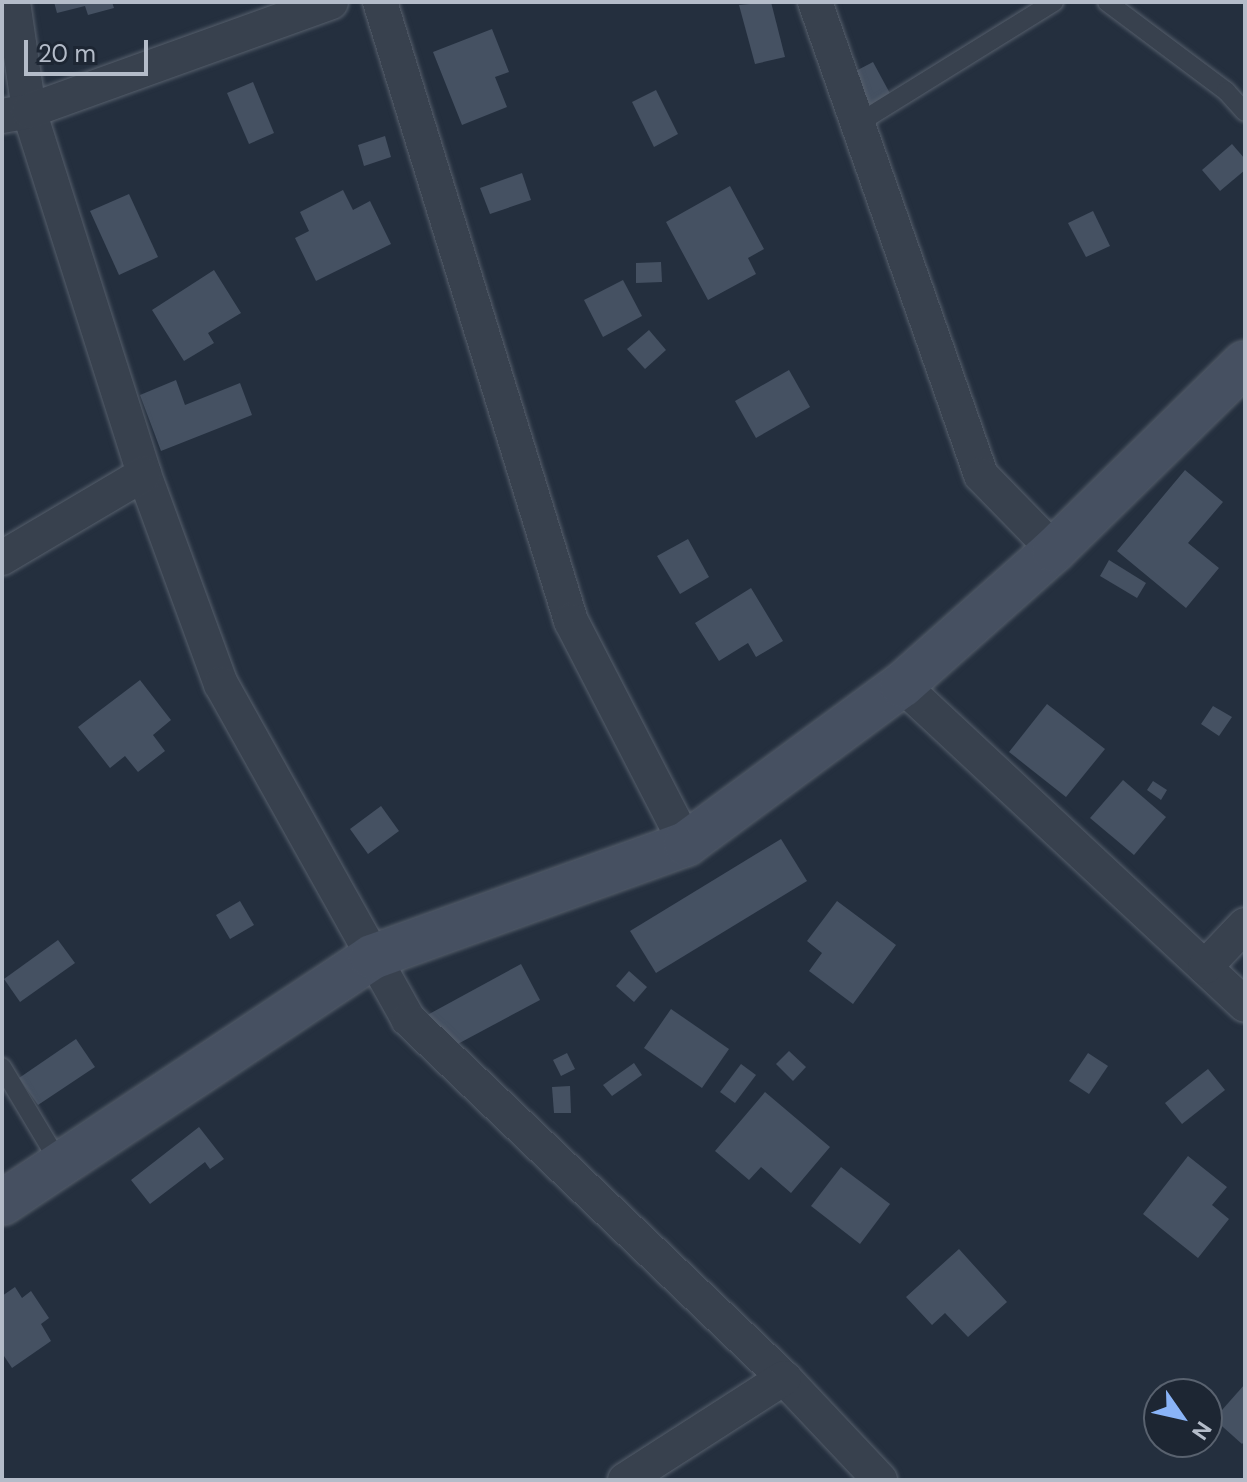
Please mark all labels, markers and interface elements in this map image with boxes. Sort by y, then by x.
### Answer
scale bar [28,24,152,74]
text: 20 m [38,38,96,69]
north arrow [1143,1378,1223,1458]
text: N [1185,1416,1218,1445]

